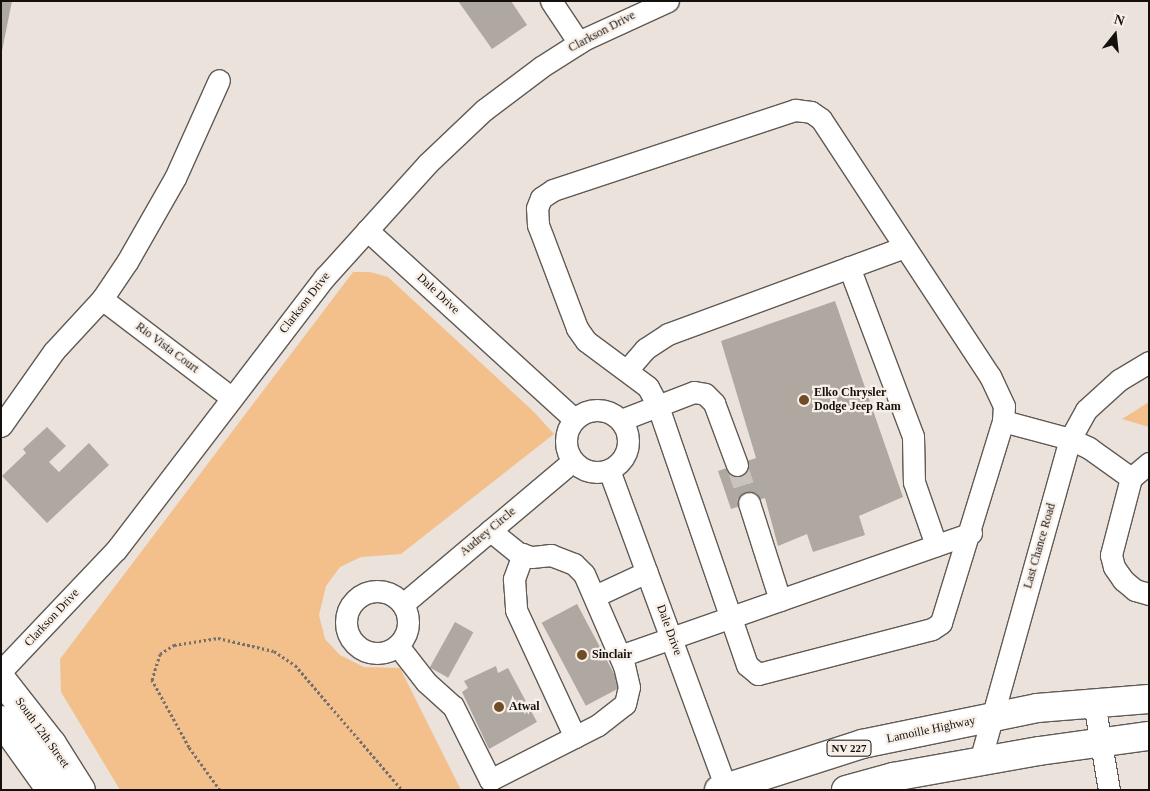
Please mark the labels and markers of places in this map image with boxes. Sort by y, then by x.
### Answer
place label: Elko Chrysler Dodge Jeep Ram [814,386,901,414]
marker: Elko Chrysler Dodge Jeep Ram [798,394,810,406]
place label: Sinclair [592,648,632,662]
marker: Sinclair [576,649,588,661]
place label: Atwal [509,700,540,714]
marker: Atwal [493,701,505,713]

